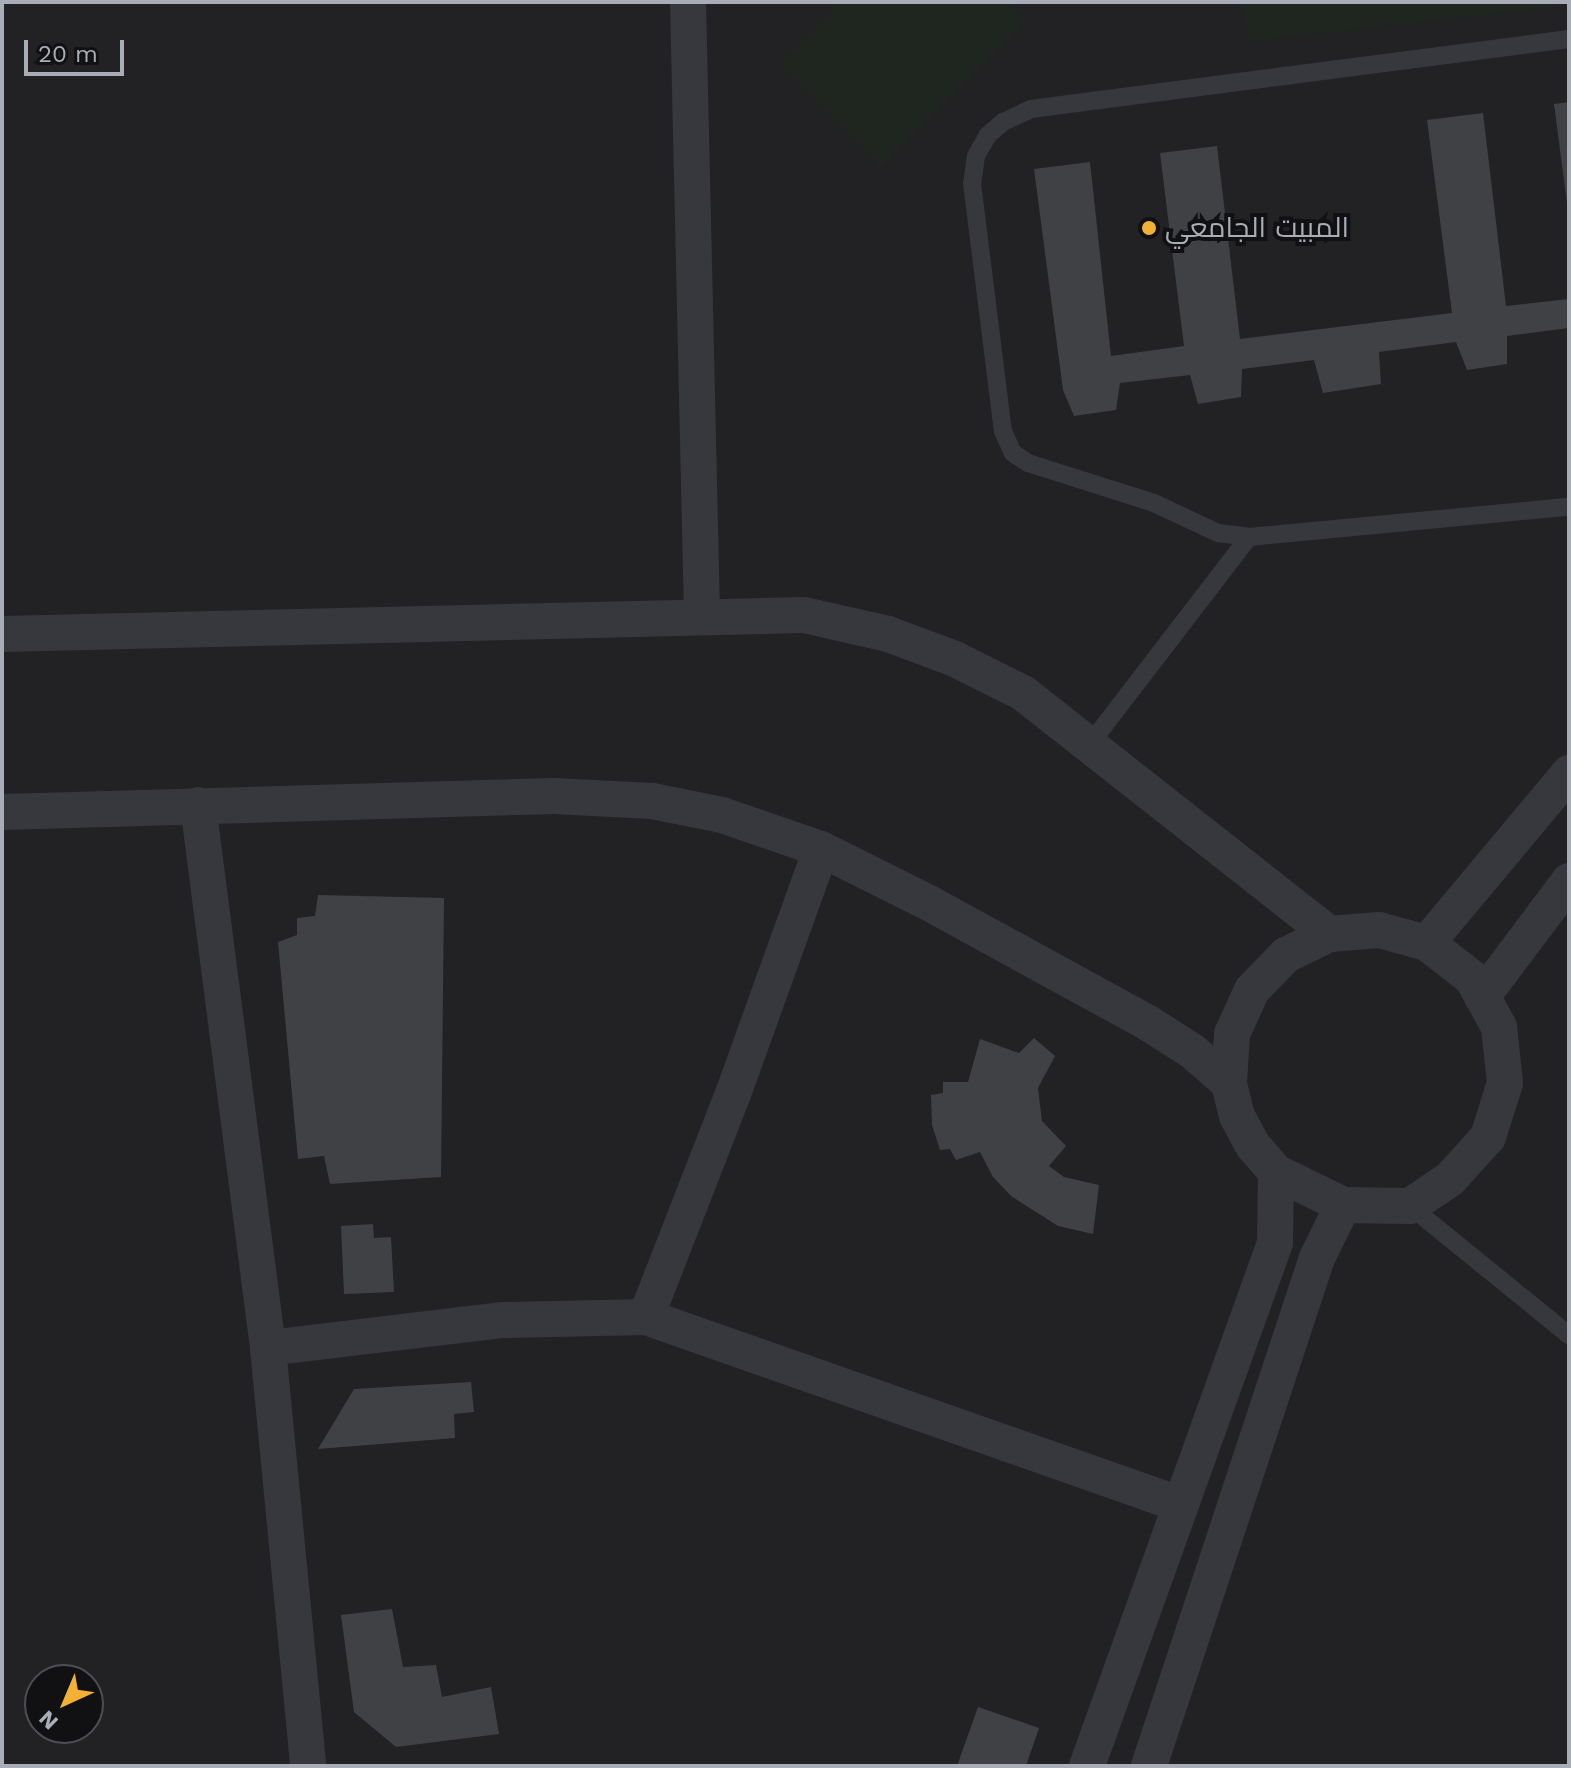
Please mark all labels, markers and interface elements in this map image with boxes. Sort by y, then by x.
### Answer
scale bar [28,24,128,74]
text: 20 m [38,40,98,68]
place label: المبيت الجامعي [1165,211,1349,245]
marker: المبيت الجامعي [1140,219,1158,237]
north arrow [24,1664,104,1744]
text: N [34,1706,63,1735]

